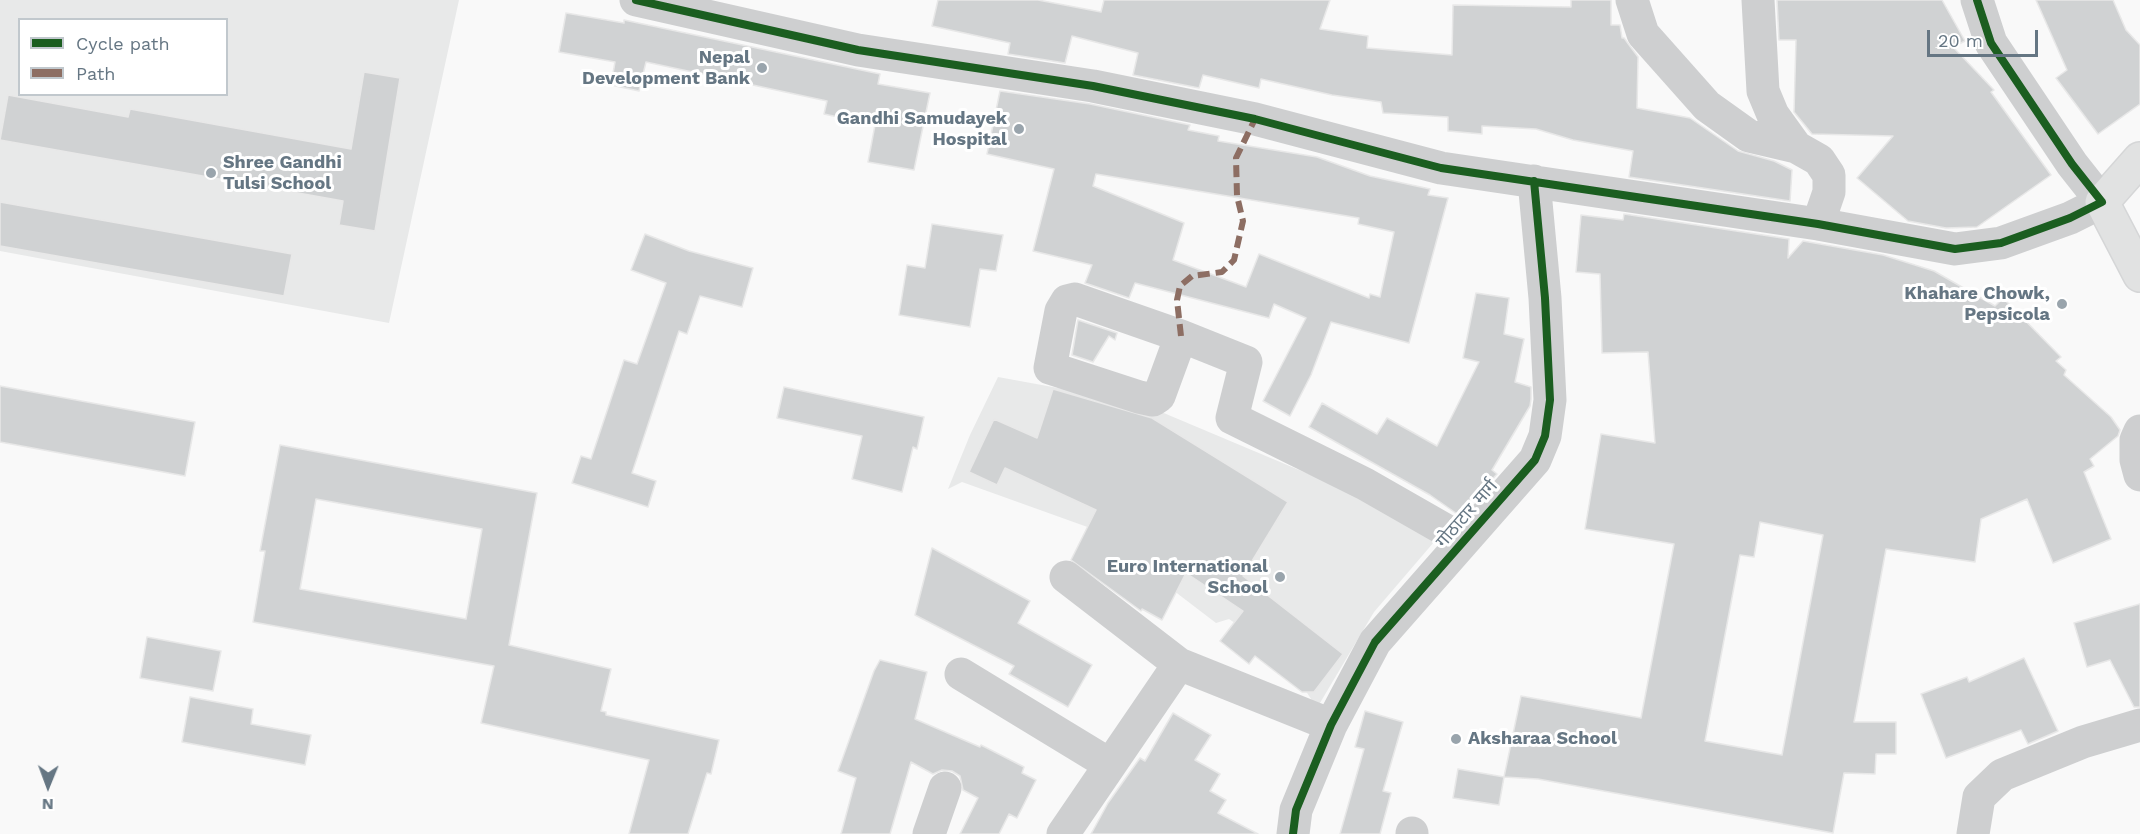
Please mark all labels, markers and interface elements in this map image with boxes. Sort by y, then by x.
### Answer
legend [18,18,228,96]
scale bar [1930,18,2041,56]
text: 20 m [1938,30,1983,51]
text: Cycle path [76,33,170,54]
place label: Nepal Development Bank [582,47,750,90]
marker: Nepal Development Bank [755,61,769,75]
text: Path [76,63,116,84]
place label: Gandhi Samudayek Hospital [837,108,1007,150]
marker: Gandhi Samudayek Hospital [1012,122,1026,136]
place label: Shree Gandhi Tulsi School [223,152,342,195]
marker: Shree Gandhi Tulsi School [204,166,218,180]
place label: Khahare Chowk, Pepsicola [1904,283,2050,326]
marker: Khahare Chowk, Pepsicola [2055,297,2069,311]
street label: गोठाटार मार्ग [1432,476,1502,552]
place label: Euro International School [1107,556,1268,598]
marker: Euro International School [1273,570,1287,584]
place label: Aksharaa School [1468,728,1617,750]
marker: Aksharaa School [1449,732,1463,746]
north arrow [18,756,78,816]
text: N [42,795,54,814]

